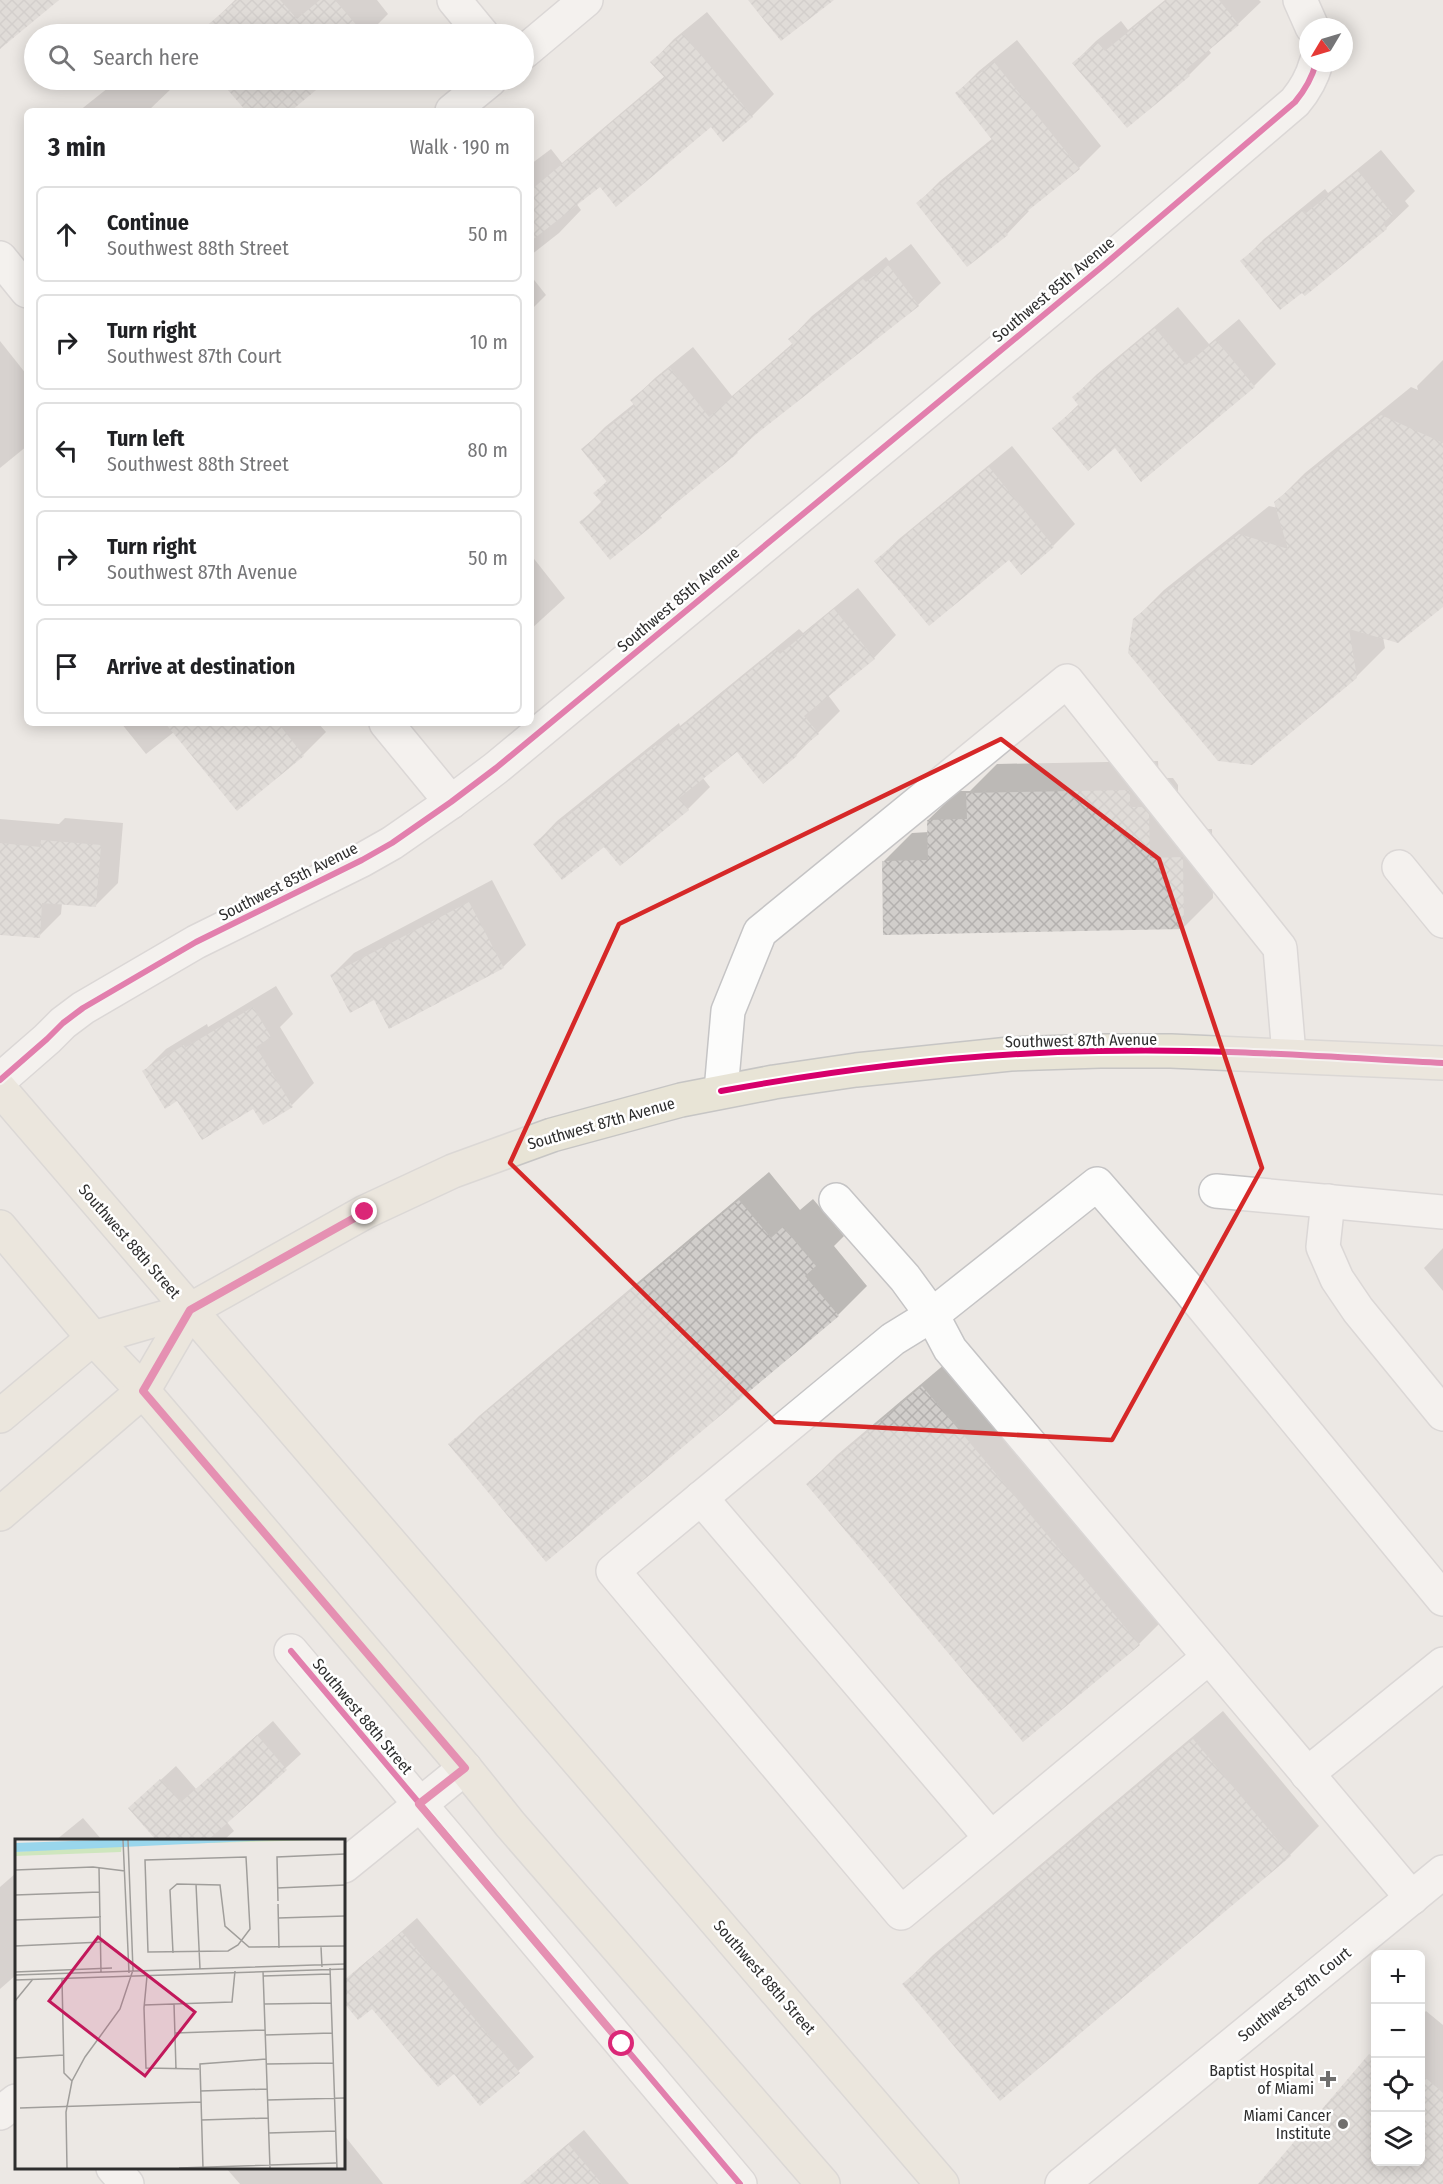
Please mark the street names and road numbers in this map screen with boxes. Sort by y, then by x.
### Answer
street label: Southwest 85th Avenue [988,233,1118,346]
street label: Southwest 85th Avenue [613,543,743,656]
street label: Southwest 85th Avenue [216,838,361,925]
street label: Southwest 87th Avenue [1005,1030,1157,1051]
street label: Southwest 87th Avenue [525,1093,677,1154]
street label: Southwest 88th Street [75,1180,185,1303]
street label: Southwest 88th Street [309,1655,417,1779]
street label: Southwest 88th Street [710,1916,820,2039]
street label: Southwest 87th Court [1234,1943,1355,2046]

